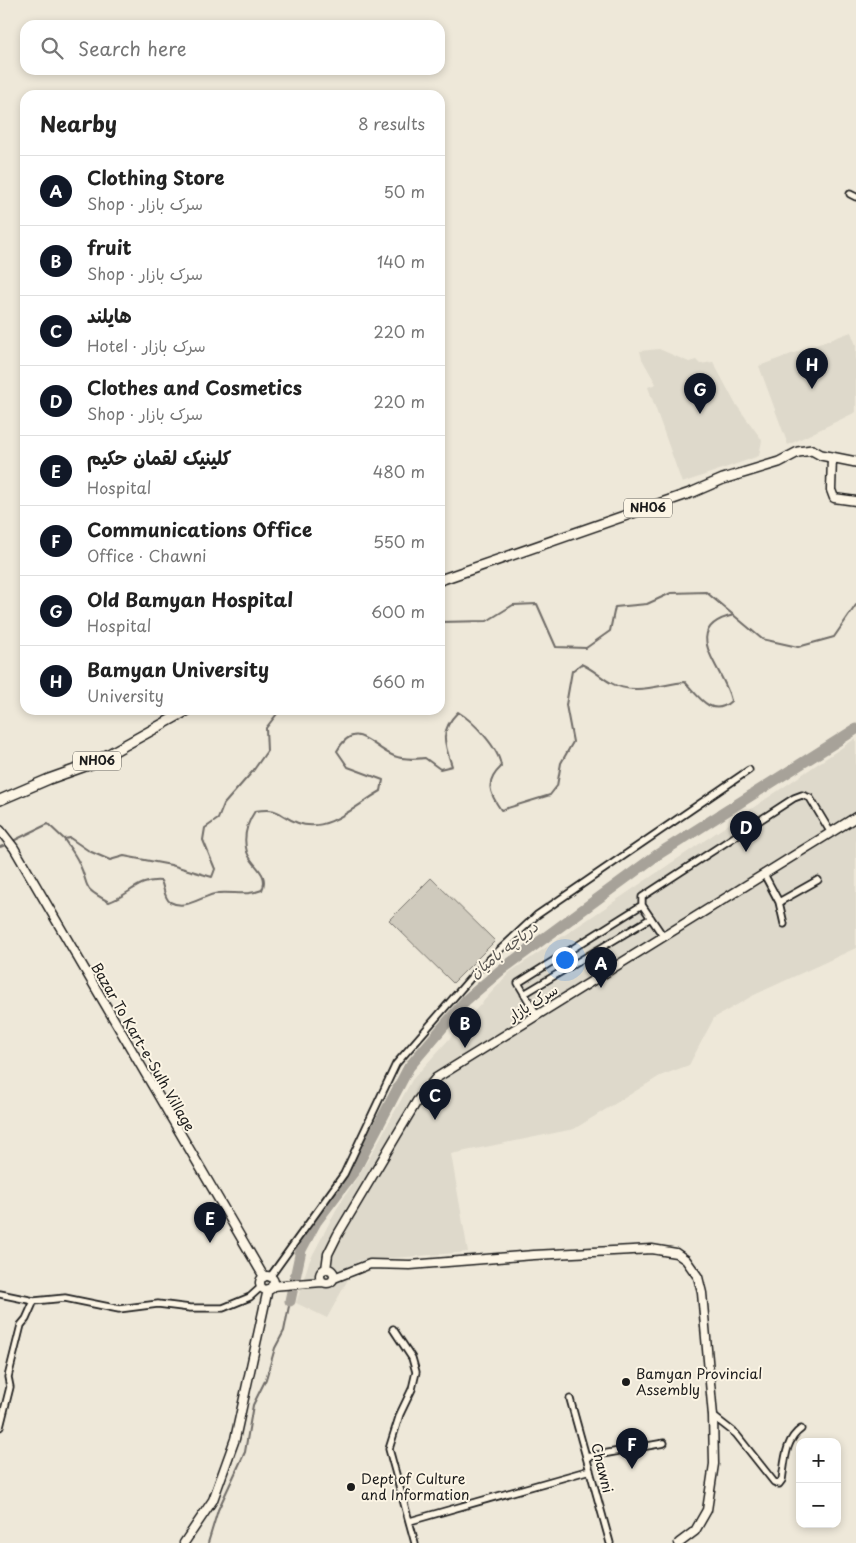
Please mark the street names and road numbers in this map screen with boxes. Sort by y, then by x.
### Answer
road number: NH06 [624,498,672,518]
road number: NH06 [73,751,121,770]
street label: Bazar To Kart-e-Sulh Village [86,958,200,1135]
street label: سرک بازار [503,979,562,1027]
street label: Chawni [586,1441,619,1495]

